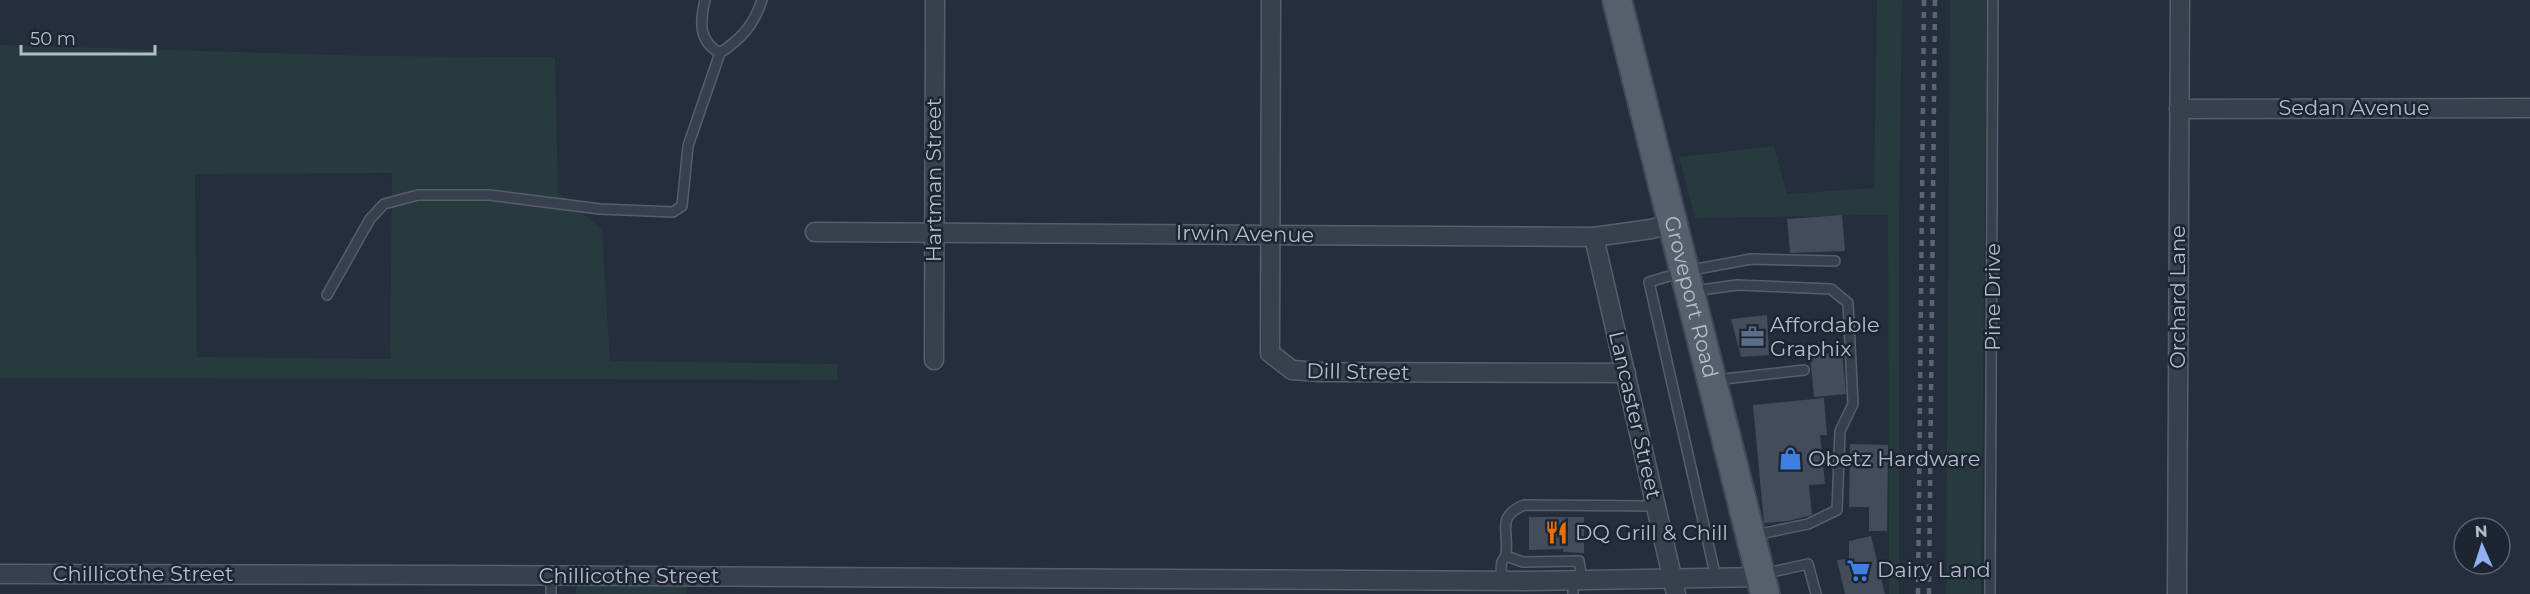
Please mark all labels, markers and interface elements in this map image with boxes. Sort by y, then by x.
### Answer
scale bar [21,18,154,56]
text: 50 m [30,28,76,50]
street label: Sedan Avenue [2278,95,2430,120]
street label: Hartman Street [921,98,946,262]
street label: Groveport Road [1659,213,1724,380]
street label: Irwin Avenue [1176,220,1314,247]
street label: Orchard Lane [2165,225,2190,369]
street label: Pine Drive [1980,243,2005,351]
place label: Affordable Graphix [1770,312,1880,361]
office icon: Affordable Graphix [1739,324,1765,350]
street label: Lancaster Street [1604,328,1667,501]
street label: Dill Street [1306,358,1410,385]
shop icon: Obetz Hardware [1777,446,1803,472]
place label: Obetz Hardware [1808,446,1980,471]
north arrow [2452,516,2512,576]
restaurant icon: DQ Grill & Chill [1544,520,1570,546]
place label: DQ Grill & Chill [1575,520,1728,545]
text: N [2474,522,2488,541]
supermarket icon: Dairy Land [1846,557,1872,583]
place label: Dairy Land [1877,557,1991,582]
street label: Chillicothe Street [53,561,233,586]
street label: Chillicothe Street [539,563,719,588]

